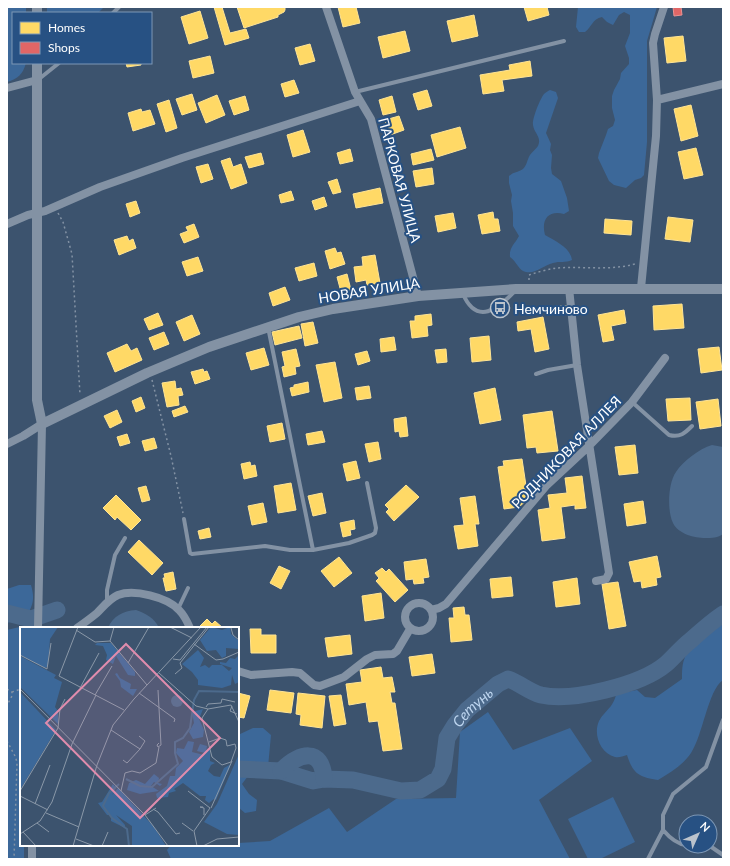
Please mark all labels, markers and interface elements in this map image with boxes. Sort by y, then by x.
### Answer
legend [12,12,152,64]
text: Homes [48,20,85,35]
text: Shops [48,40,80,55]
street label: ПАРКОВАЯ УЛИЦА [375,116,425,245]
street label: НОВАЯ УЛИЦА [317,274,421,306]
bus stop icon: Немчиново [489,297,511,319]
place label: Немчиново [514,300,588,317]
street label: РОДНИКОВАЯ АЛЛЕЯ [508,392,624,512]
inset map [20,627,239,846]
water label: Сетунь [448,683,497,730]
north arrow [678,814,718,854]
text: N [698,819,713,834]

